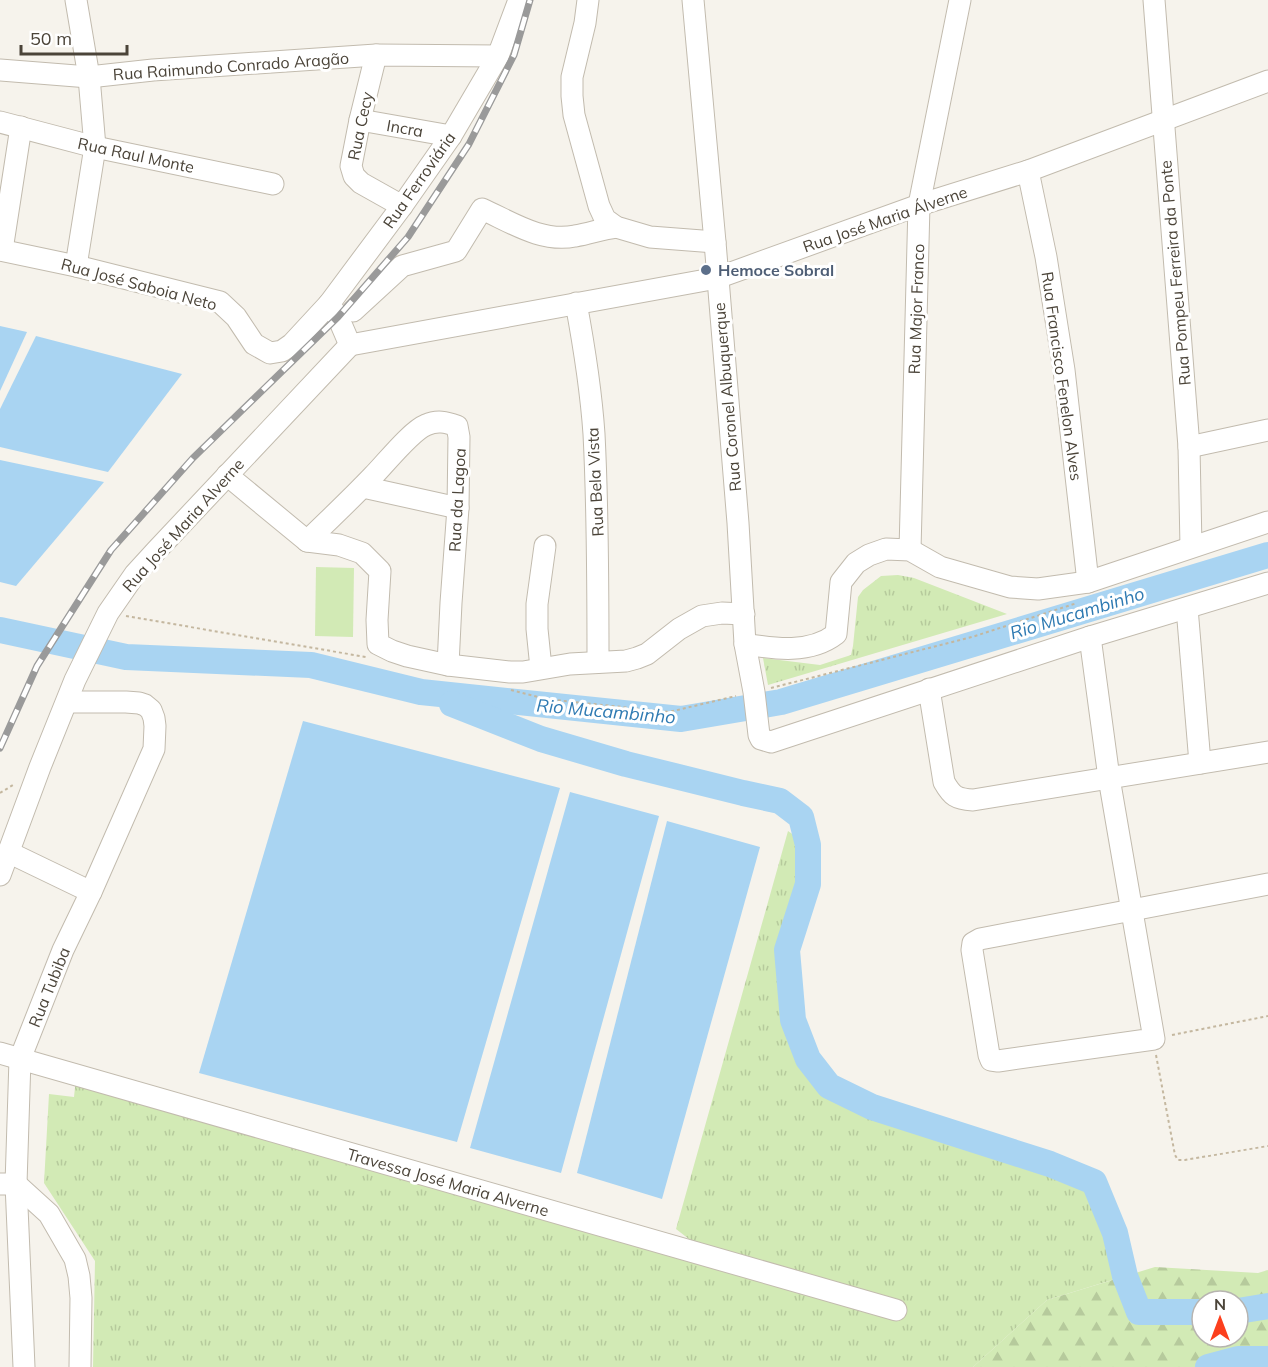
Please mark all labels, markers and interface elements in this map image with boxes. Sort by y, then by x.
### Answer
scale bar [21,18,128,56]
text: 50 m [30,27,72,50]
street label: Rua Raimundo Conrado Aragão [112,48,350,84]
street label: Rua Cecy [343,89,377,162]
street label: Incra [385,115,425,141]
street label: Rua Ferroviária [378,128,460,232]
street label: Rua Raul Monte [76,133,196,177]
street label: Rua Pompeu Ferreira da Ponte [1155,159,1195,387]
street label: Rua José Maria Álverne [800,181,970,257]
street label: Rua Major Franco [904,243,928,375]
street label: Rua José Saboia Neto [59,254,219,314]
place label: Hemoce Sobral [718,260,834,280]
marker: Hemoce Sobral [699,263,713,277]
street label: Rua Francisco Fenelon Alves [1037,270,1087,482]
street label: Rua Coronel Albuquerque [709,302,745,492]
street label: Rua Bela Vista [582,427,608,537]
street label: Rua da Lagoa [444,447,470,553]
street label: Rua José Maria Alverne [118,454,248,596]
water label: Rio Mucambinho [1007,582,1147,644]
water label: Rio Mucambinho [536,693,676,729]
street label: Rua Tubiba [24,944,74,1030]
street label: Travessa José Maria Alverne [345,1144,551,1220]
north arrow [1190,1289,1250,1349]
text: N [1214,1294,1226,1314]

